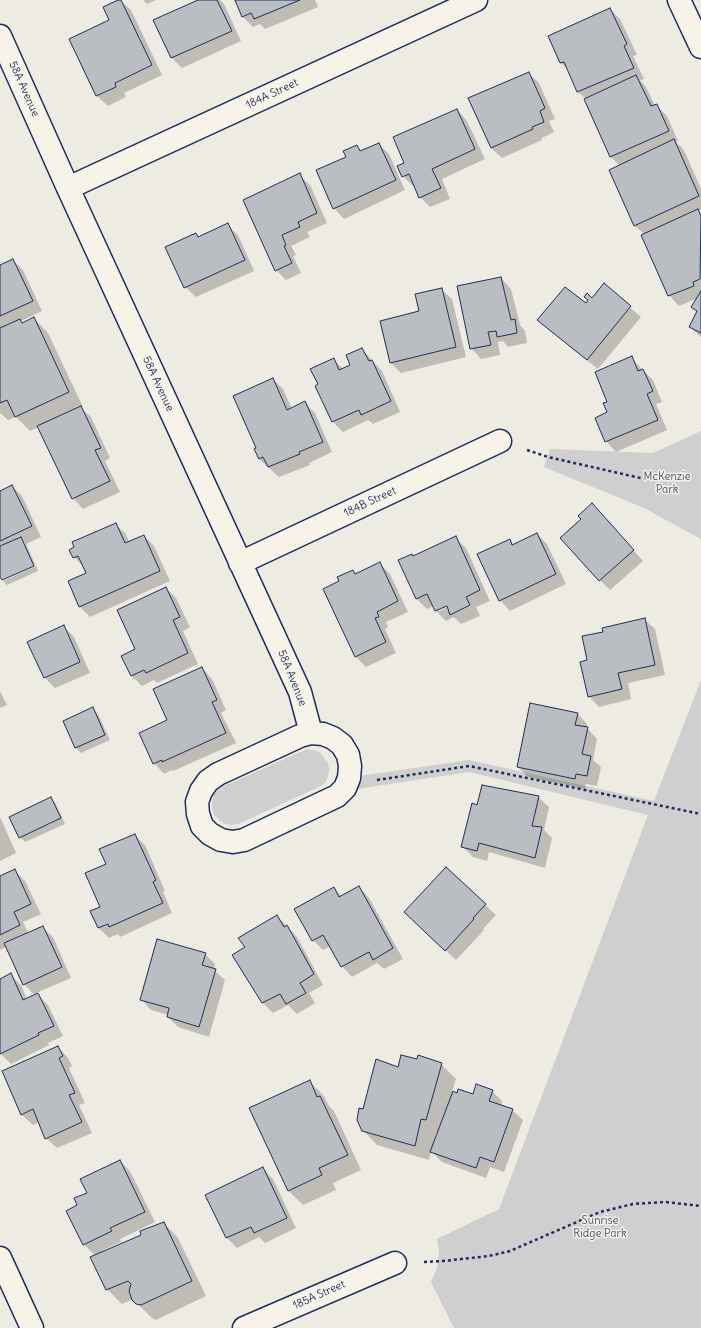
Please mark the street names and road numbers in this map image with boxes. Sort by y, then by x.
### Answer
street label: 58A Avenue [6,59,42,119]
street label: 184A Street [244,76,300,112]
street label: 58A Avenue [140,354,176,414]
street label: 184B Street [342,484,398,520]
street label: 58A Avenue [275,648,309,708]
street label: 185A Street [291,1278,347,1312]

